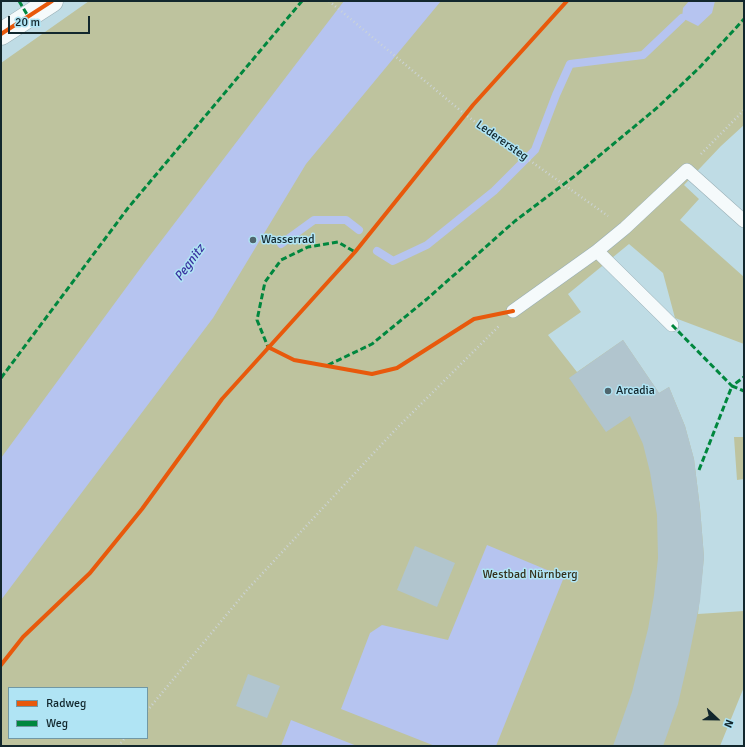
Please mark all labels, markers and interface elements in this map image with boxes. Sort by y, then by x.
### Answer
scale bar [10,8,92,34]
text: 20 m [15,15,40,30]
street label: Lederersteg [473,118,531,164]
place label: Wasserrad [261,233,314,247]
marker: Wasserrad [248,235,258,245]
water label: Pegnitz [171,242,209,284]
place label: Arcadia [616,384,655,398]
marker: Arcadia [603,386,613,396]
park label: Westbad Nürnberg [482,568,578,582]
legend [8,687,148,739]
text: Radweg [46,696,86,711]
north arrow [697,699,737,739]
text: Weg [46,716,68,731]
text: N [721,718,736,730]

